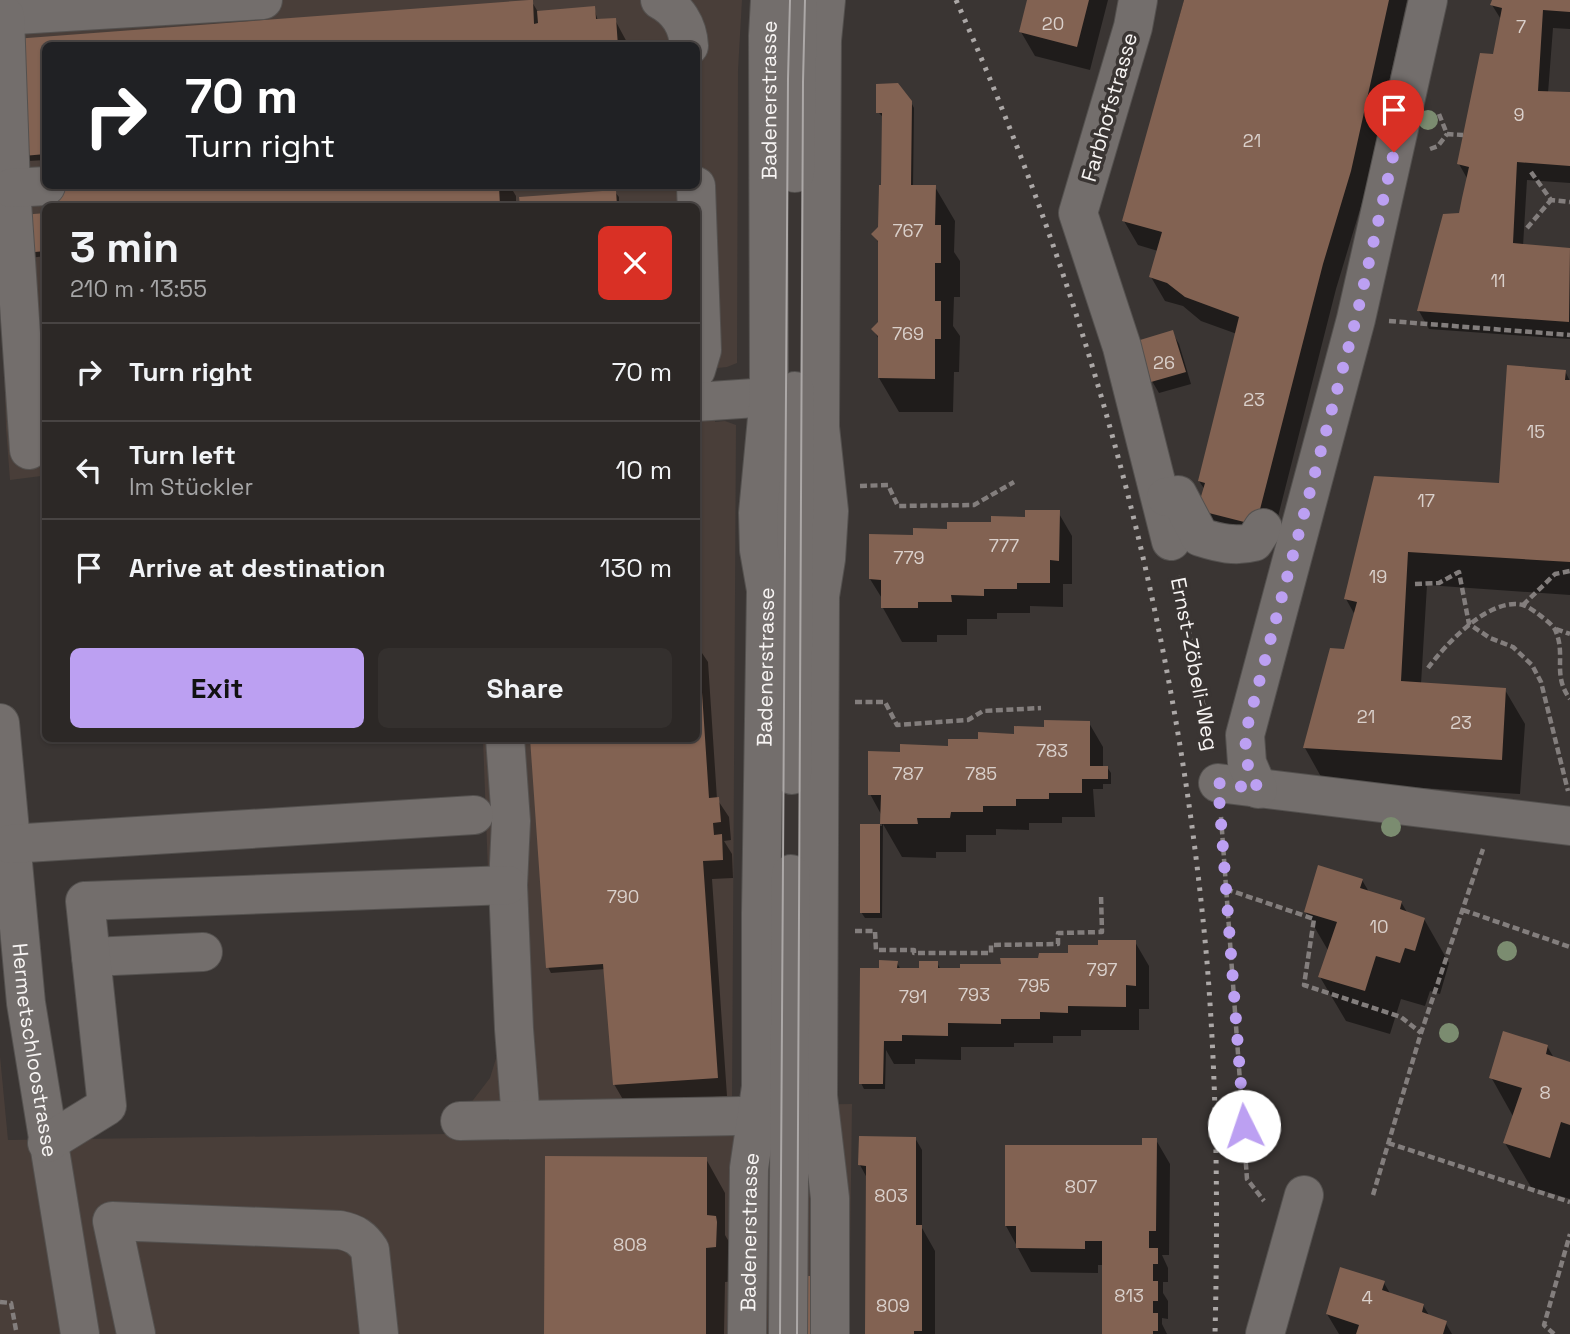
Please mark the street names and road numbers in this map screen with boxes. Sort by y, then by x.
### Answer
street label: Badenerstrasse [754,20,782,180]
street label: Farbhofstrasse [1075,29,1143,185]
street label: Ernst-Zöbeli-Weg [1165,575,1225,753]
street label: Badenerstrasse [750,587,780,747]
street label: Hermetschloostrasse [7,942,64,1159]
street label: Badenerstrasse [734,1151,765,1312]

